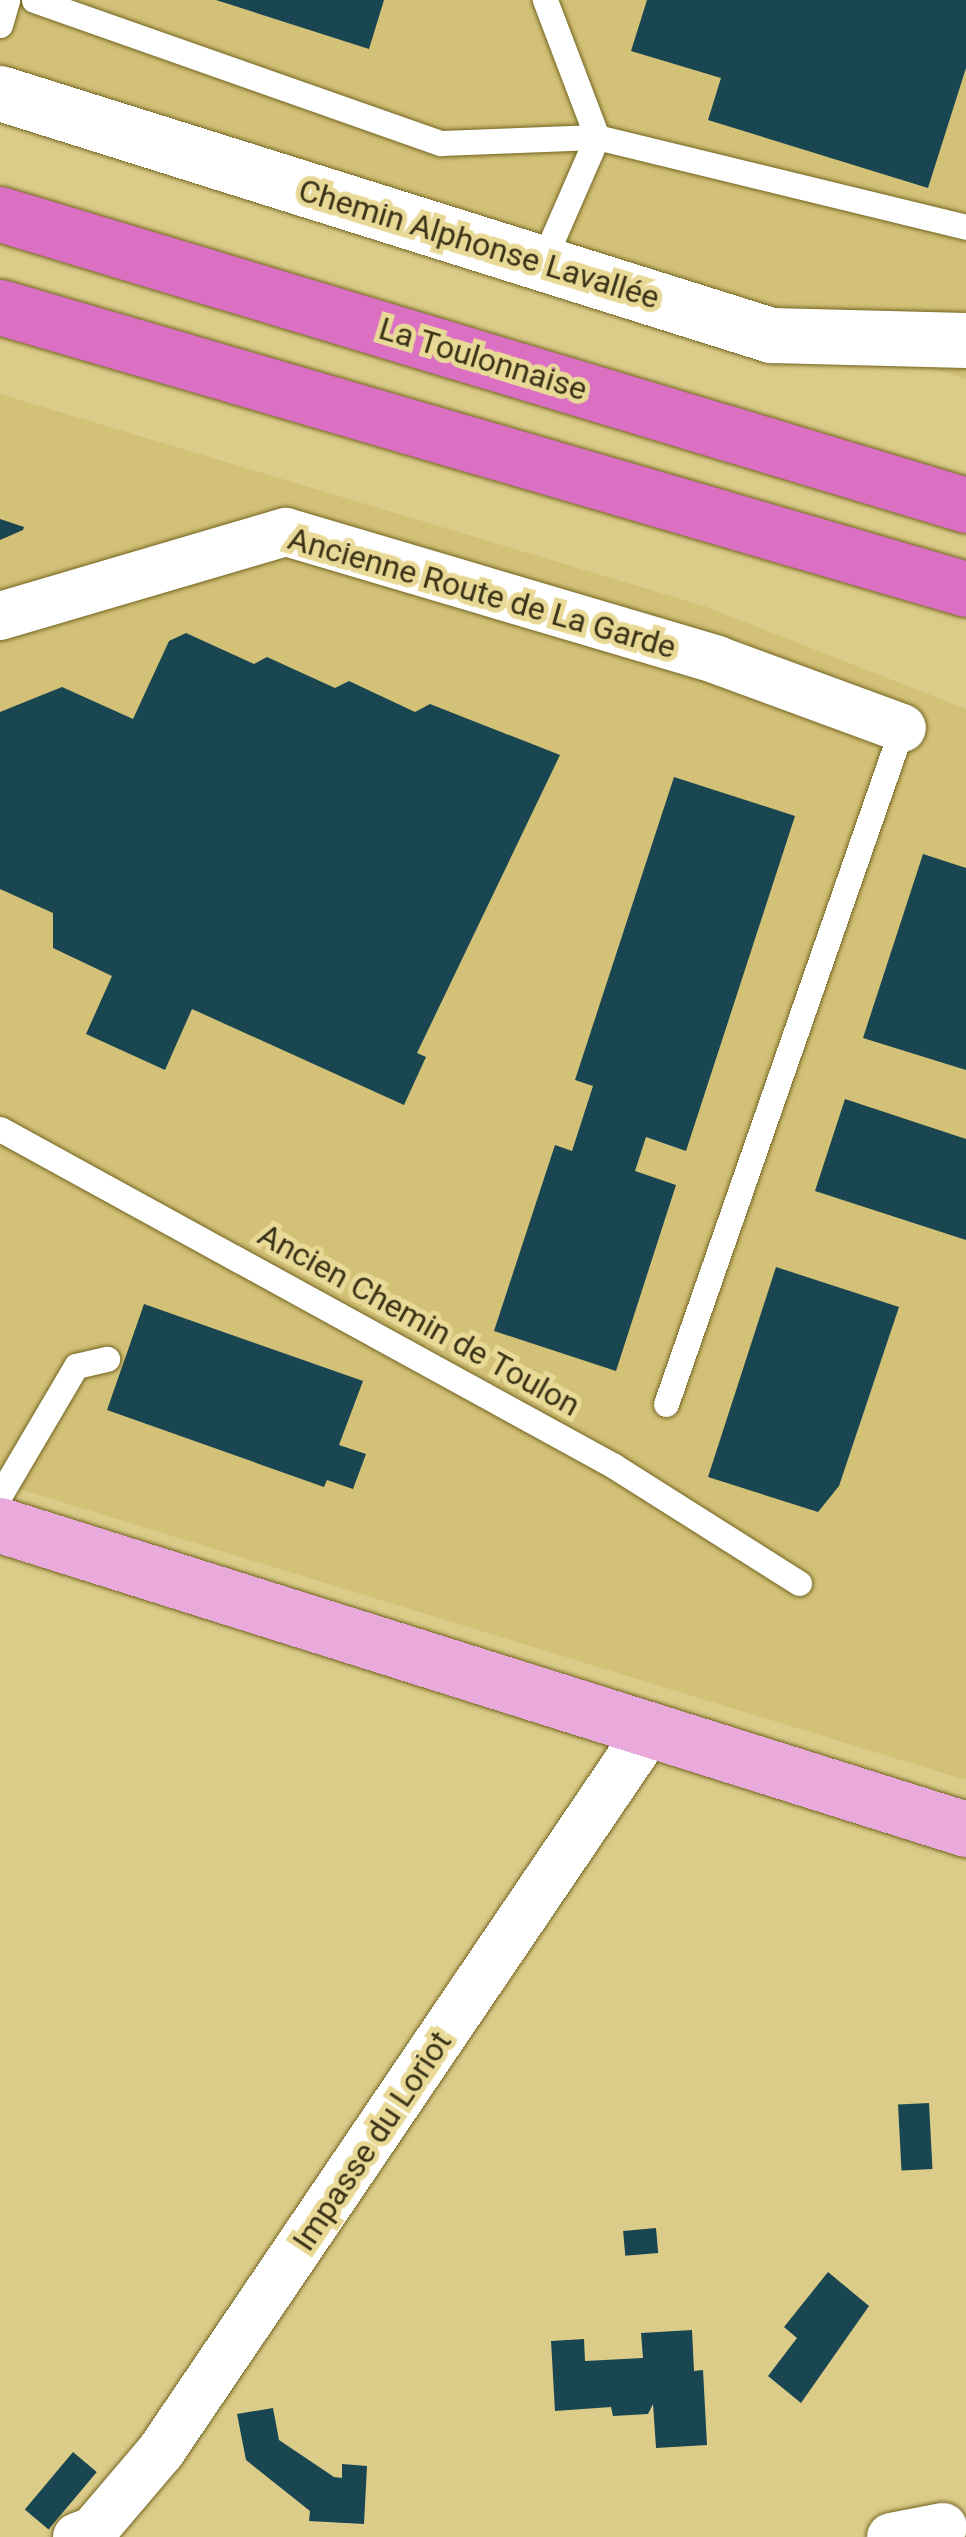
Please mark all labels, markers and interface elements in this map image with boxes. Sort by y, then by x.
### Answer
street label: Chemin Alphonse Lavallée [294,171,664,317]
street label: La Toulonnaise [374,309,592,409]
street label: Ancienne Route de La Garde [284,519,680,667]
street label: Ancien Chemin de Toulon [251,1215,587,1425]
street label: Impasse du Loriot [284,2024,460,2258]

